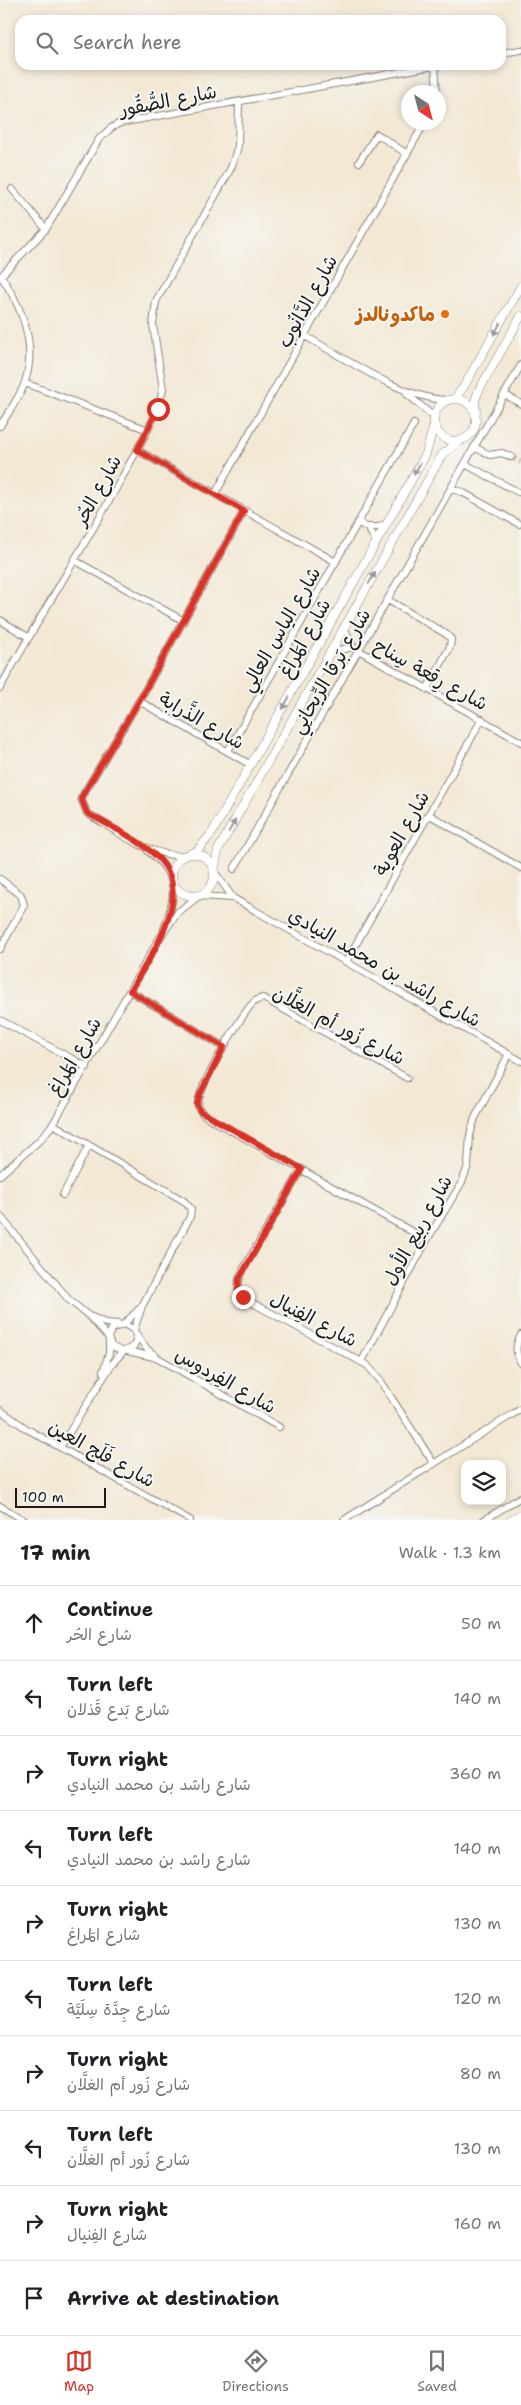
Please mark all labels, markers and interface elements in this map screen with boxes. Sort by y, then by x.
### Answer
search box [15,15,506,70]
icon: search [33,29,61,57]
text: Search here [73,30,182,55]
street label: شارع الصُّقُور [115,78,219,124]
north arrow [401,85,446,130]
street label: شارع الدَّانُوب [272,250,344,353]
place label: ماكدونالدز [354,302,435,328]
marker: ماكدونالدز [439,308,451,320]
one-way arrow [493,321,501,336]
route start [147,398,170,421]
street label: شارع الحُر [67,450,128,532]
one-way arrow [413,462,421,477]
street label: شارع الياس العالِي [235,562,330,698]
one-way arrow [368,571,376,585]
street label: شارع المَراغ [272,594,337,683]
street label: شارع بَرقا الرِّيحانِي [284,604,380,740]
street label: شارع رِقعة سِناح [368,633,492,719]
street label: شارع الذَّرابة [154,684,250,756]
one-way arrow [282,696,291,709]
street label: شارع العوية [368,786,436,881]
one-way arrow [227,819,236,833]
street label: شارع راشد بن محمد النيادي [283,902,485,1035]
street label: شارع زُور أم الغلَّان [267,976,411,1073]
street label: شارع المَراغ [42,1012,108,1101]
street label: شارع ربيع الأول [377,1171,459,1290]
route end [232,1286,255,1309]
street label: شارع الفِنيال [265,1286,362,1354]
street label: شارع الفِردوس [170,1341,281,1420]
street label: شارع فَلَج العين [44,1413,160,1494]
map controls [461,1460,506,1505]
button: layers [461,1460,506,1505]
scale bar [15,1485,106,1508]
text: 100 m [22,1488,64,1506]
text: 17 min [20,1539,91,1567]
text: Walk · 1.3 km [399,1542,501,1563]
text: Continue [67,1597,153,1622]
icon: ahead [20,1609,48,1637]
text: 50 m [461,1613,501,1634]
text: شارع الحُر [67,1624,132,1645]
text: Turn left [67,1672,153,1697]
icon: left [20,1684,48,1712]
text: 140 m [454,1688,501,1709]
text: شارع بَدع قَذلان [67,1699,170,1720]
text: Turn right [67,1747,168,1772]
icon: right [20,1759,48,1787]
text: 360 m [449,1763,501,1784]
text: شارع راشد بن محمد النيادي [67,1774,251,1795]
text: Turn left [67,1822,153,1847]
icon: left [20,1834,48,1862]
text: 140 m [454,1838,501,1859]
text: شارع راشد بن محمد النيادي [67,1849,251,1870]
text: Turn right [67,1897,168,1922]
icon: right [20,1909,48,1937]
text: 130 m [454,1913,501,1934]
text: شارع المَراغ [67,1924,140,1945]
text: Turn left [67,1972,153,1997]
icon: left [20,1984,48,2012]
text: 120 m [454,1988,501,2009]
text: شارع جِدَّة سِلَيَّة [67,1999,171,2020]
text: Turn right [67,2047,168,2072]
icon: right [20,2059,48,2087]
text: 80 m [460,2063,501,2084]
text: شارع زُور أم الغلَّان [67,2074,190,2095]
text: Turn left [67,2122,153,2147]
icon: left [20,2134,48,2162]
text: 130 m [454,2138,501,2159]
text: شارع زُور أم الغلَّان [67,2149,190,2170]
text: Turn right [67,2197,168,2222]
icon: right [20,2209,48,2237]
text: 160 m [454,2213,501,2234]
text: شارع الفِنيال [67,2224,147,2245]
icon: arrive [20,2284,48,2312]
text: Arrive at destination [67,2286,279,2311]
tab: Map [64,2347,94,2395]
tab: Directions [222,2347,289,2395]
tab: Saved [417,2347,457,2395]

